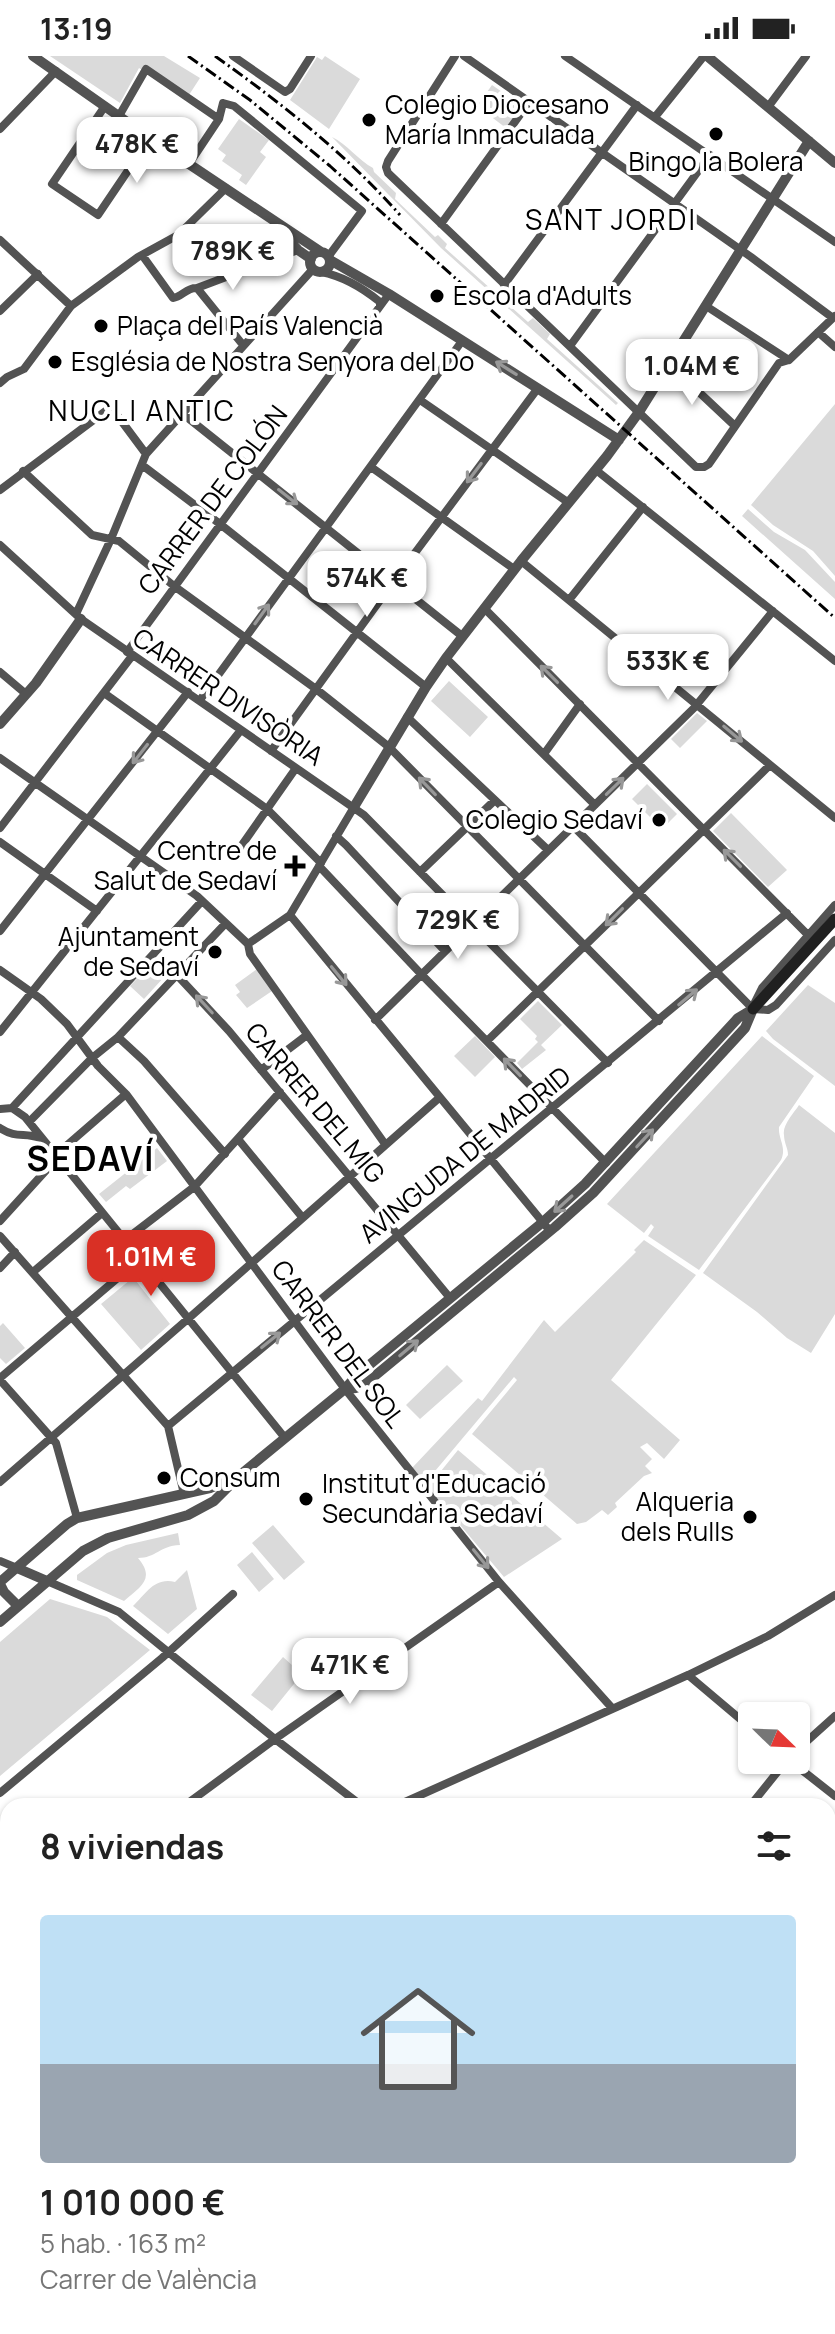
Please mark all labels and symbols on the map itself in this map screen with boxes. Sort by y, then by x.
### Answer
place label: Colegio Diocesano María Inmaculada [385,86,609,152]
marker: Colegio Diocesano María Inmaculada [360,111,378,129]
pin: 478K € [72,117,202,185]
marker: Bingo la Bolera [707,125,725,143]
place label: Bingo la Bolera [628,143,804,179]
district label: SANT JORDI [525,200,697,238]
pin: 789K € [168,224,298,292]
place label: Escola d'Adults [453,277,632,313]
marker: Escola d'Adults [428,287,446,305]
place label: Plaça del País Valencià [117,307,383,343]
marker: Plaça del País Valencià [92,317,110,335]
pin: 1.04M € [618,339,766,407]
place label: Església de Nostra Senyora del Do [71,343,474,379]
marker: Església de Nostra Senyora del Do [46,353,64,371]
one-way arrow [495,360,518,376]
district label: NUCLI ANTIC [48,391,236,429]
street label: CARRER DE COLÓN [129,398,295,601]
one-way arrow [466,462,483,483]
one-way arrow [277,488,298,505]
pin: 574K € [302,551,432,619]
one-way arrow [254,604,270,626]
street label: CARRER DIVISÒRIA [126,619,331,773]
pin: 533K € [603,634,733,702]
one-way arrow [540,665,559,684]
one-way arrow [722,725,743,743]
one-way arrow [131,743,148,764]
one-way arrow [418,776,437,796]
one-way arrow [605,777,624,796]
place label: Colegio Sedaví [466,801,643,837]
marker: Colegio Sedaví [650,811,668,829]
place label: Centre de Salut de Sedaví [94,832,277,898]
one-way arrow [723,848,742,868]
marker: Centre de Salut de Sedaví [284,855,306,877]
pin: 729K € [393,893,523,961]
one-way arrow [605,907,624,926]
place label: Ajuntament de Sedaví [58,918,199,984]
marker: Ajuntament de Sedaví [206,943,224,961]
one-way arrow [330,965,348,986]
one-way arrow [677,988,697,1006]
one-way arrow [195,994,214,1014]
street label: CARRER DEL MIG [238,1014,394,1190]
street label: AVINGUDA DE MADRID [351,1058,578,1251]
one-way arrow [503,1058,522,1077]
one-way arrow [635,1128,654,1148]
district label: SEDAVÍ [26,1135,156,1181]
one-way arrow [553,1195,573,1213]
pin: 1.01M € [77,1230,225,1298]
street label: CARRER DEL SOL [264,1252,414,1435]
one-way arrow [260,1332,281,1349]
one-way arrow [398,1339,419,1357]
place label: Consum [180,1459,281,1495]
place label: Institut d'Educació Secundària Sedaví [322,1465,546,1531]
marker: Consum [155,1469,173,1487]
place label: Alqueria dels Rulls [621,1483,734,1549]
marker: Institut d'Educació Secundària Sedaví [297,1490,315,1508]
marker: Alqueria dels Rulls [741,1508,759,1526]
one-way arrow [472,1548,490,1569]
pin: 471K € [285,1638,415,1706]
north arrow [738,1702,810,1774]

